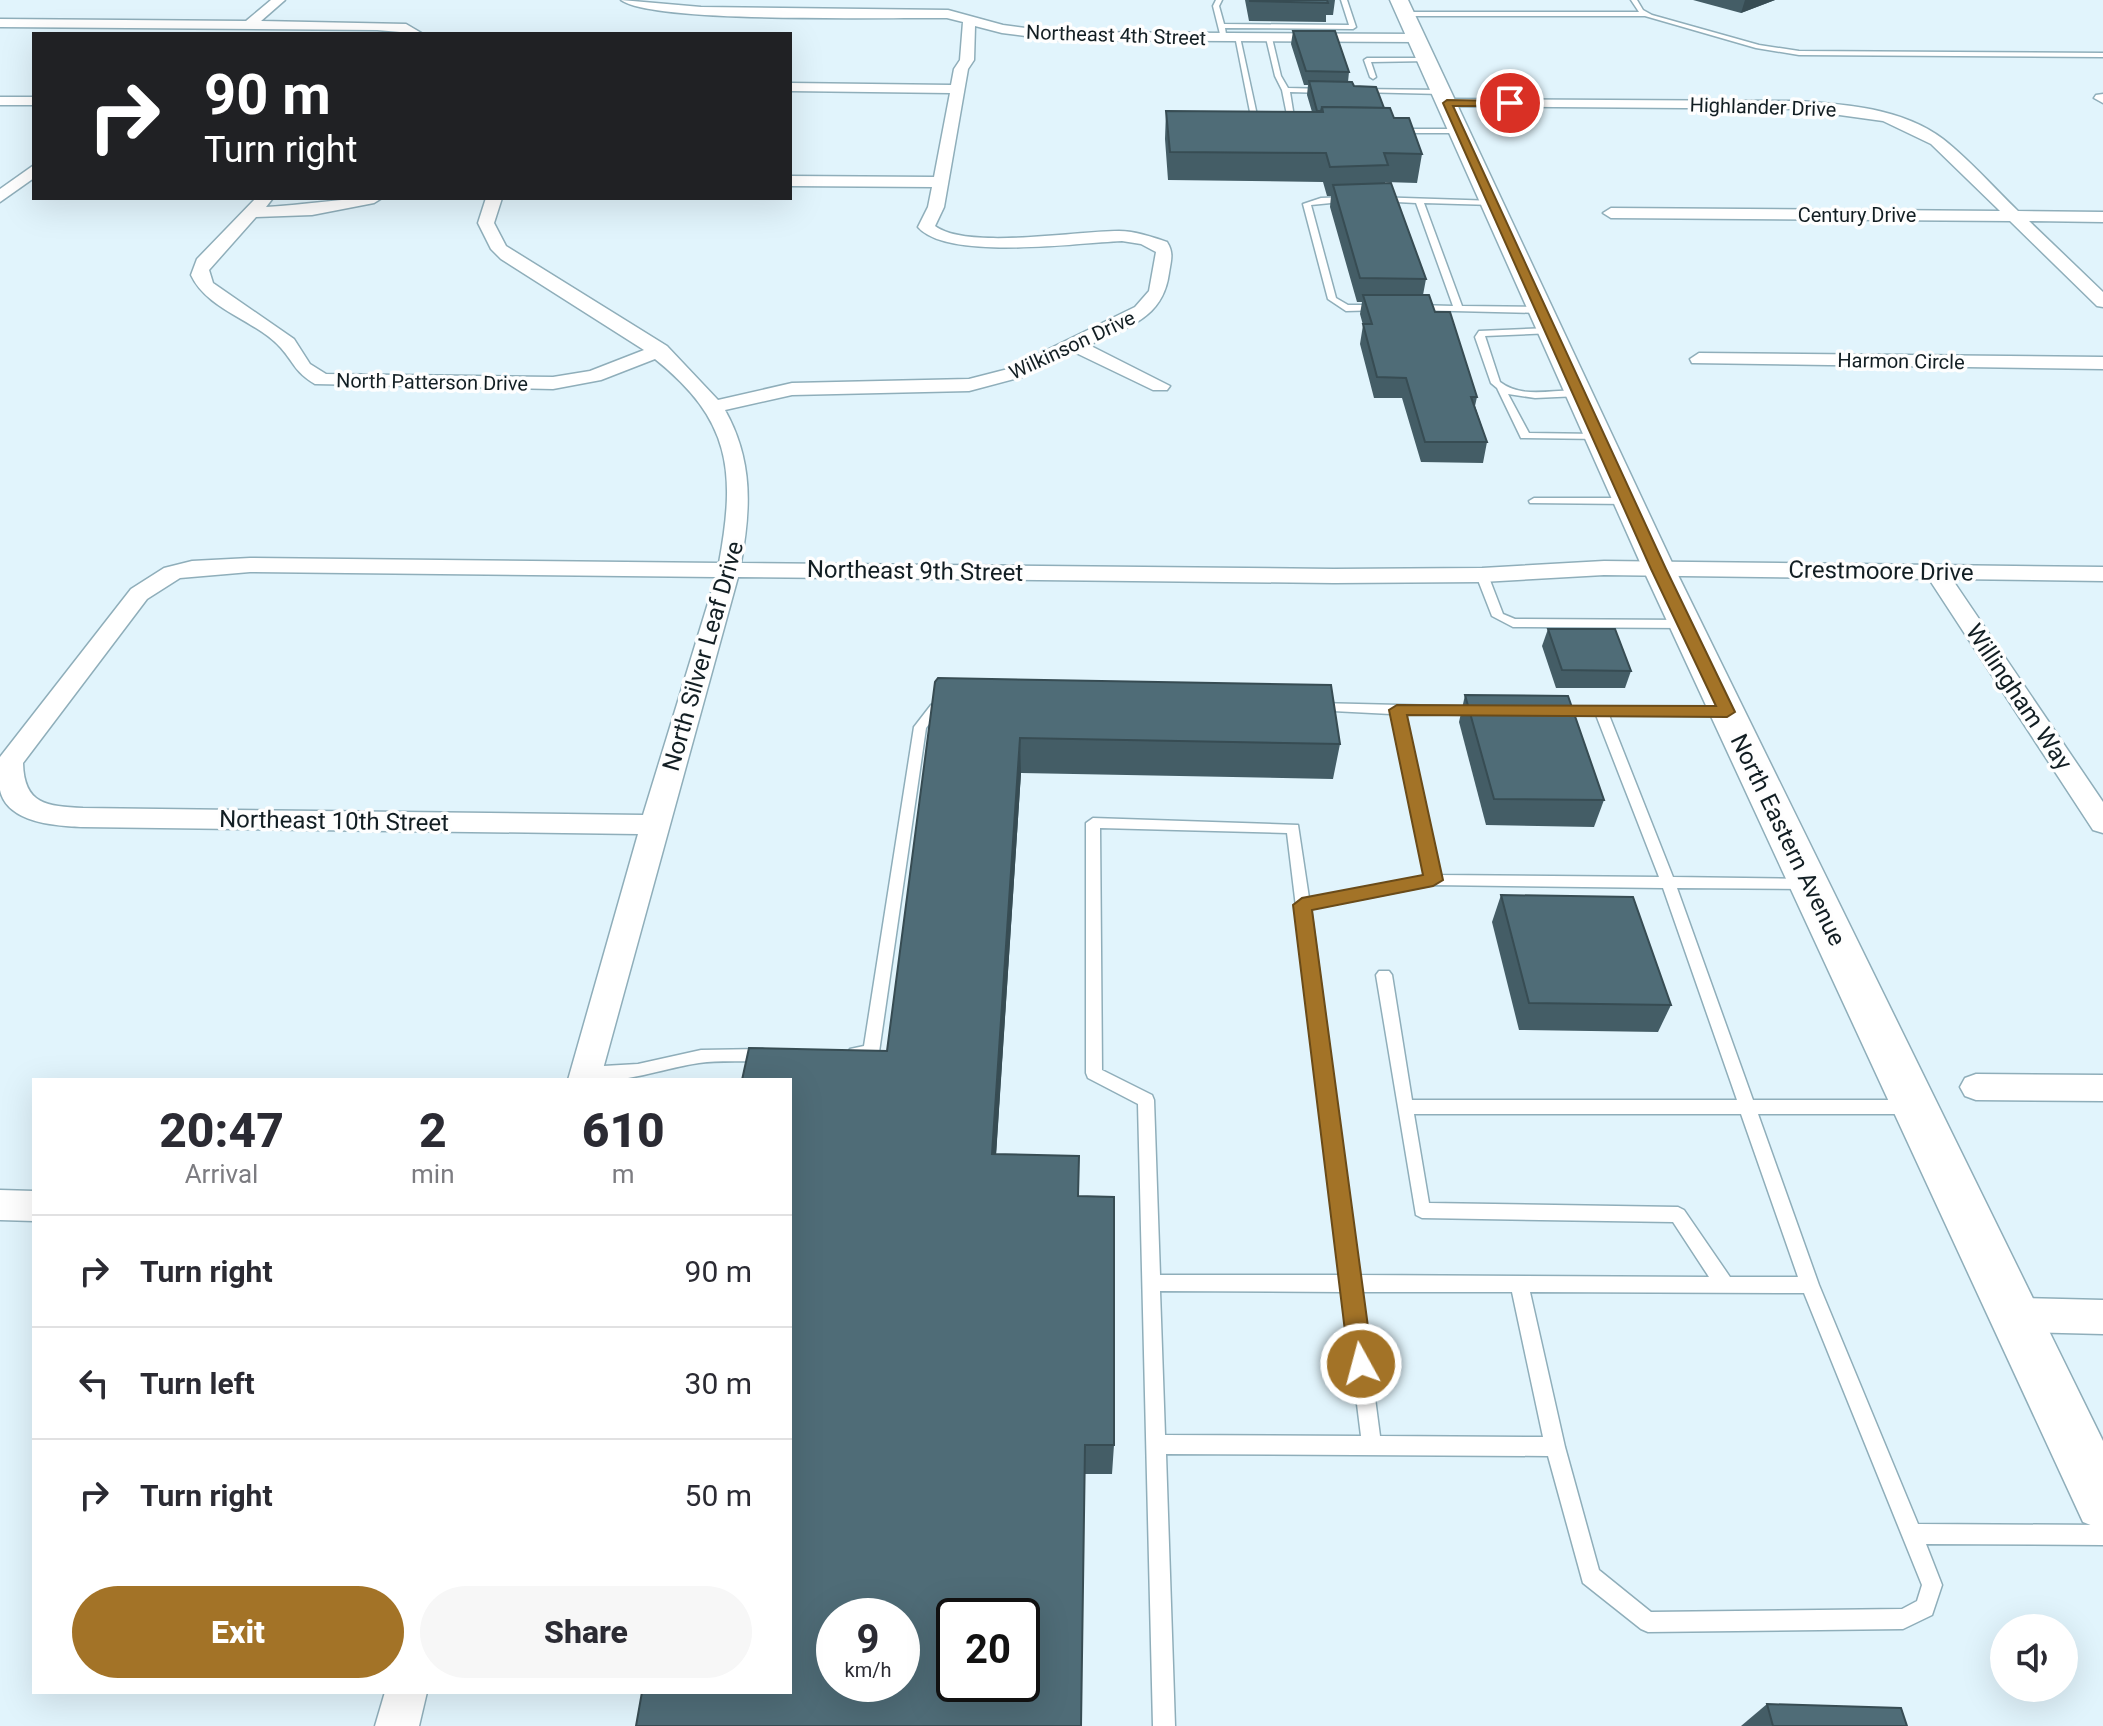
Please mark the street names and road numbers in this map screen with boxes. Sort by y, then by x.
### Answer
street label: Northeast 4th Street [1025,20,1207,50]
street label: Highlander Drive [1689,92,1837,122]
street label: Century Drive [1798,203,1916,227]
street label: Wilkinson Drive [1005,305,1139,385]
street label: Harmon Circle [1837,348,1965,374]
street label: North Patterson Drive [336,368,528,396]
street label: North Silver Leaf Drive [657,538,749,774]
street label: Northeast 9th Street [807,555,1024,587]
street label: Crestmoore Drive [1788,555,1974,587]
street label: Willingham Way [1960,619,2078,776]
street label: North Eastern Avenue [1725,730,1851,950]
street label: Northeast 10th Street [219,805,449,837]

